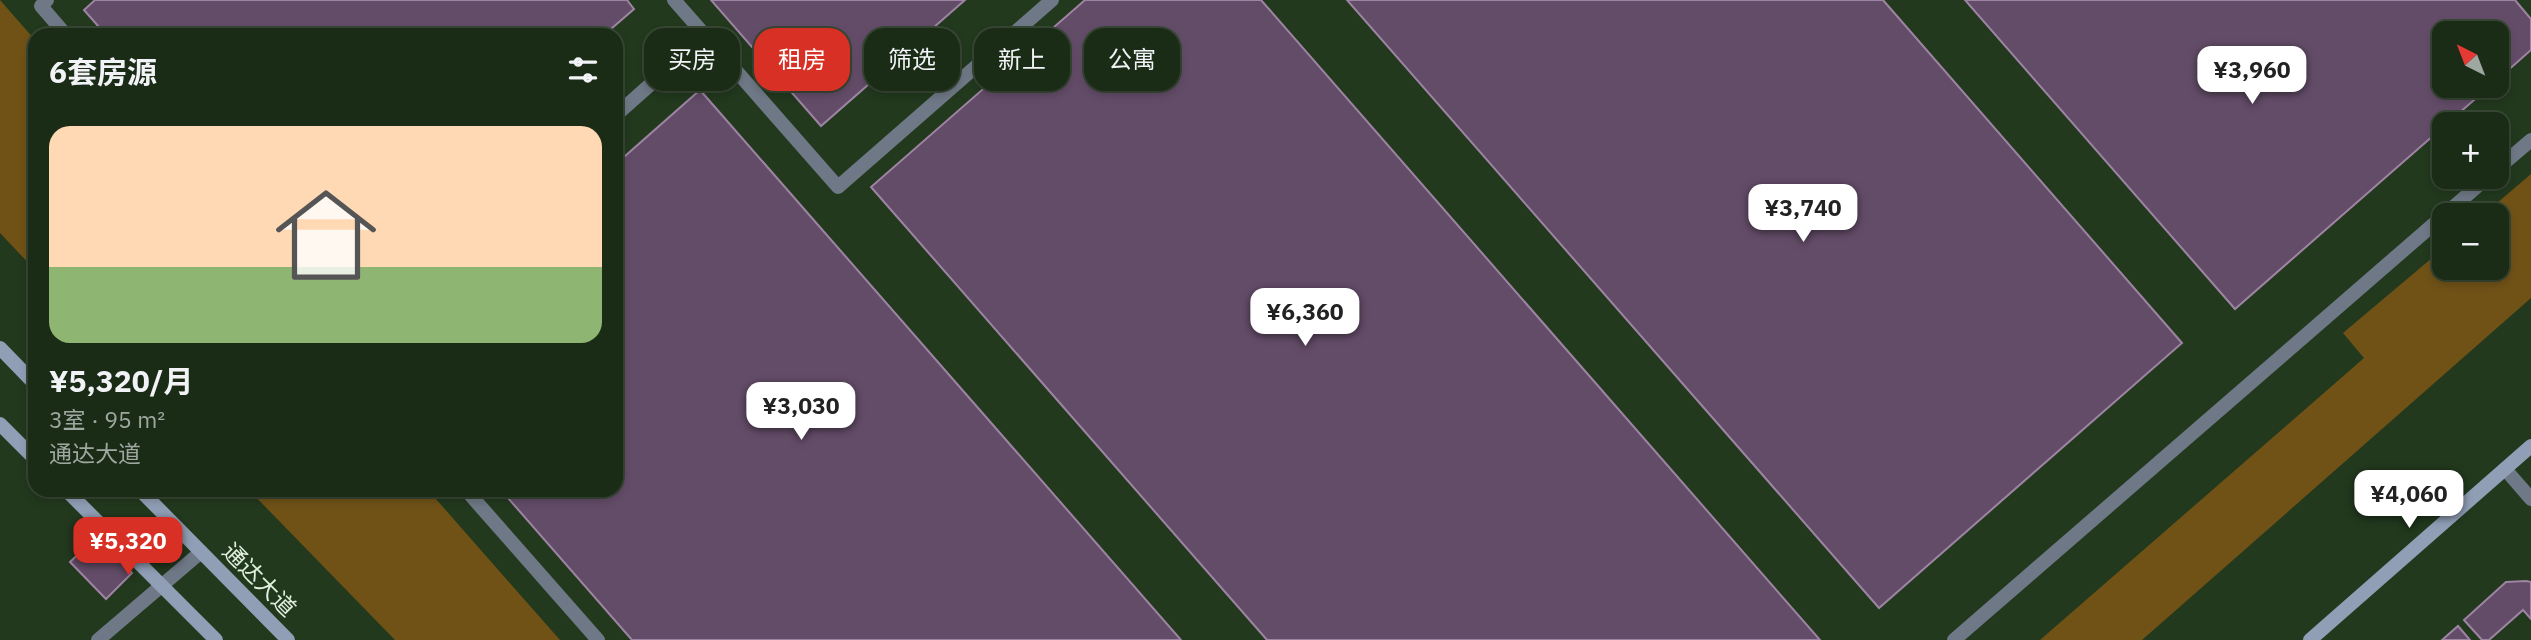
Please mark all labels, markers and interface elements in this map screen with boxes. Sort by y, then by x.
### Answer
north arrow [2432,21,2510,98]
map controls [2432,21,2509,280]
chip: 买房 [644,28,740,91]
chip: 租房 [754,28,850,91]
chip: 筛选 [864,28,960,91]
chip: 新上 [974,28,1070,91]
chip: 公寓 [1084,28,1180,91]
pin: ¥3,960 [2195,46,2309,106]
icon: filters [564,51,602,89]
text: 6套房源 [49,52,157,91]
text: ¥3,960 [2213,54,2291,84]
button: + [2432,112,2509,189]
icon: home [263,172,389,298]
pin: ¥3,740 [1746,184,1860,244]
text: ¥3,740 [1764,192,1842,222]
button: − [2432,203,2509,280]
pin: ¥6,360 [1248,288,1362,348]
text: ¥6,360 [1266,296,1344,326]
text: ¥5,320/月 [49,361,194,400]
pin: ¥3,030 [744,382,858,442]
text: ¥3,030 [762,390,840,420]
text: 3室 · 95 m² [49,404,165,434]
text: 通达大道 [49,438,141,468]
pin: ¥4,060 [2352,470,2466,530]
text: ¥4,060 [2370,478,2448,508]
pin: ¥5,320 [71,518,185,577]
text: ¥5,320 [89,525,167,555]
street label: 通达大道 [217,536,303,622]

